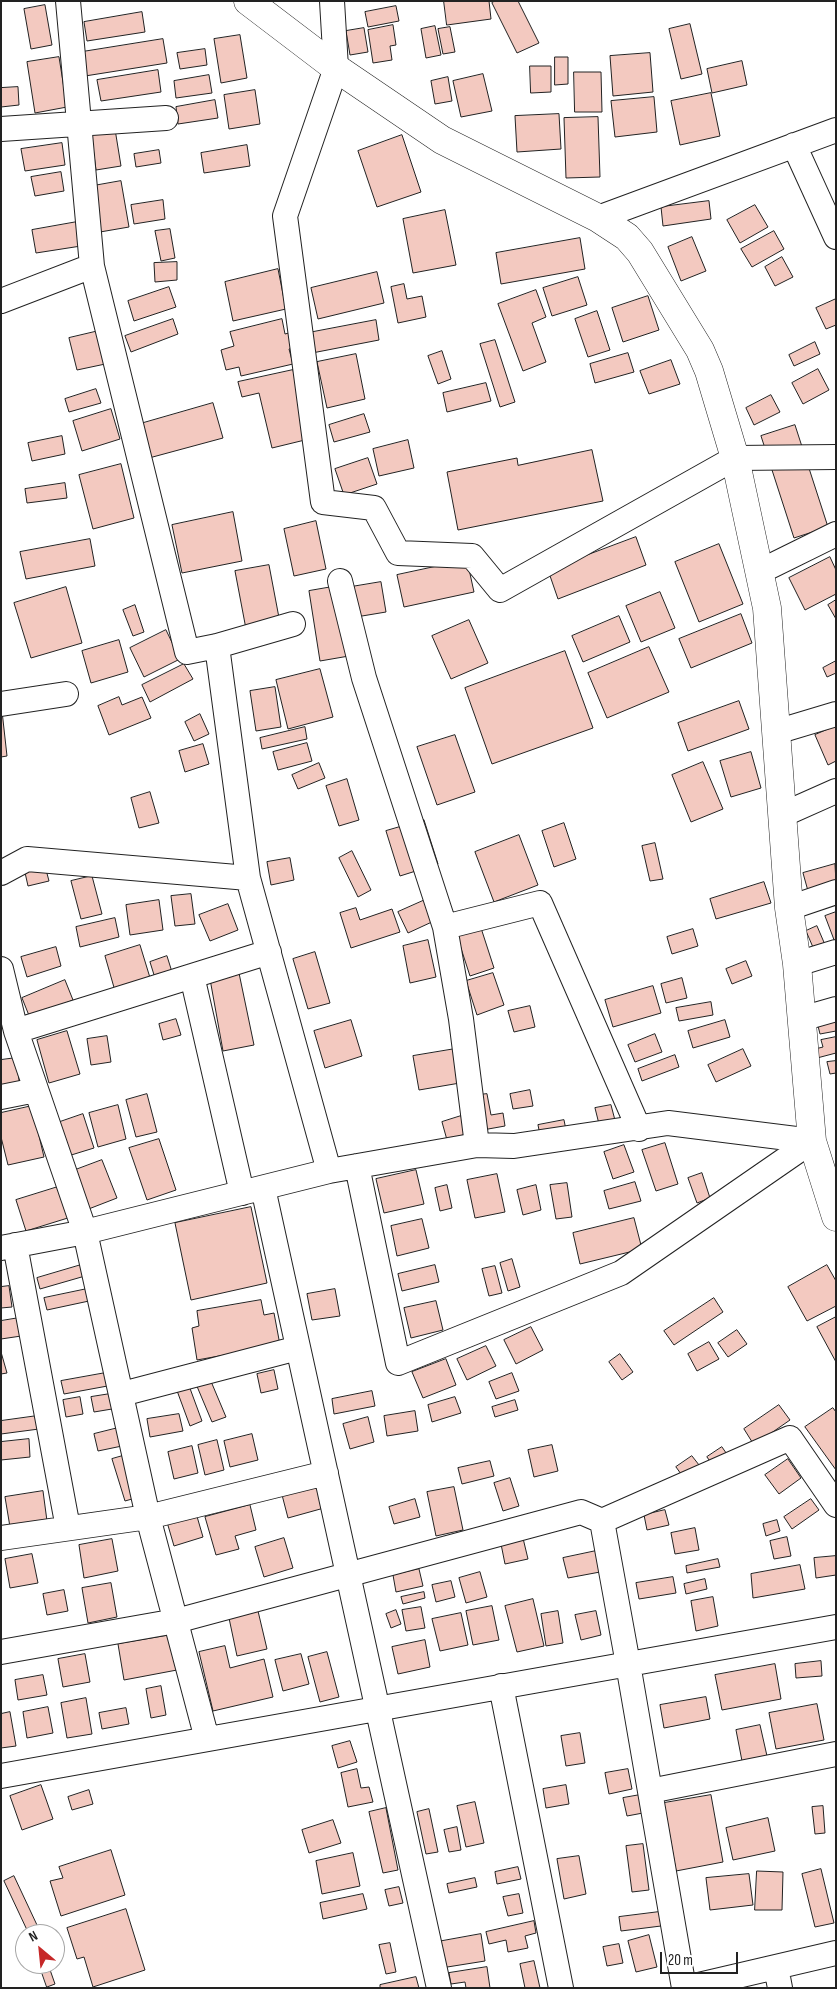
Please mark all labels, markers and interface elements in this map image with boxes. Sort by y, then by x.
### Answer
north arrow [15,1924,65,1974]
text: N [26,1927,40,1945]
scale bar [662,1942,740,1974]
text: 20 m [668,1951,693,1970]

